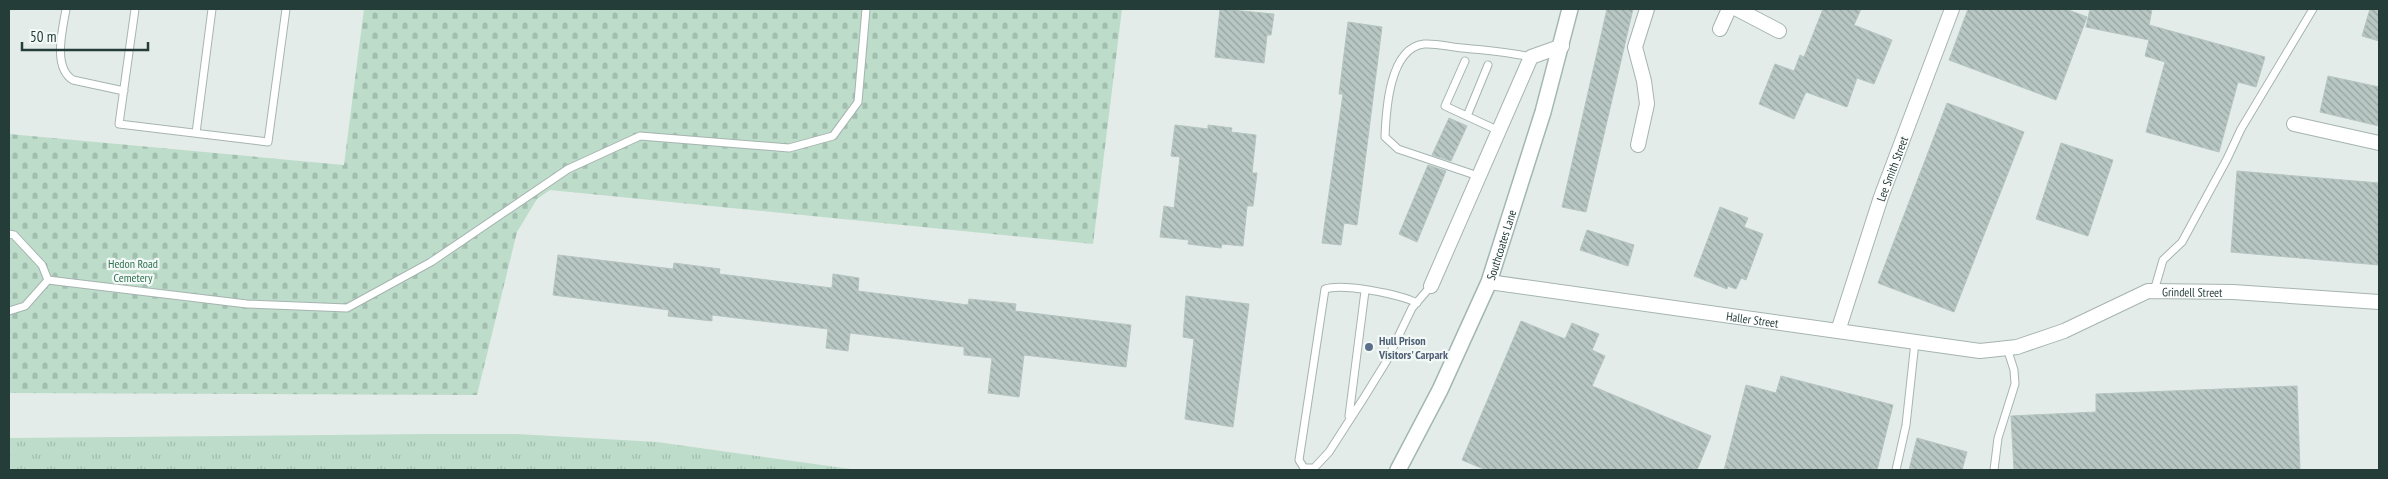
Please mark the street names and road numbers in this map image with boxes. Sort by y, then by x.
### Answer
street label: Lee Smith Street [1873,133,1911,203]
street label: Southcoates Lane [1483,208,1519,282]
street label: Grindell Street [2162,284,2223,299]
street label: Haller Street [1725,308,1780,330]

